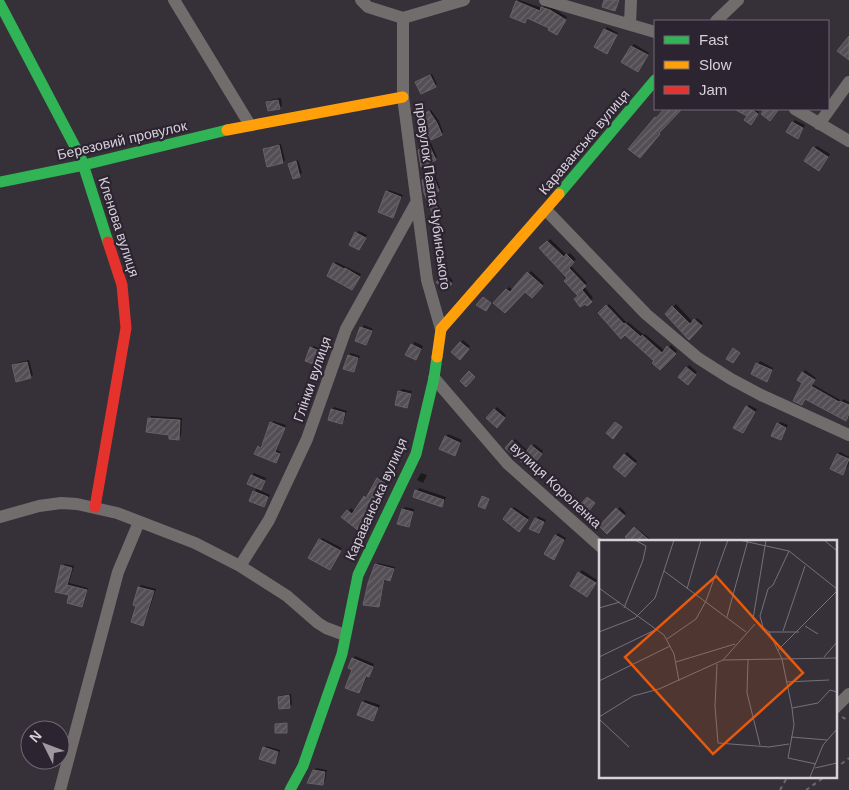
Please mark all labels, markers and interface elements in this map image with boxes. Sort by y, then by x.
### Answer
legend [654,20,829,110]
text: Fast [699,31,729,48]
text: Slow [699,56,732,73]
text: Jam [699,81,727,98]
street label: Караванська вулиця [535,86,633,198]
street label: провулок Павла Чубинського [412,101,454,291]
street label: Березовий провулок [56,117,189,163]
street label: Кленова вулиця [95,175,143,279]
street label: Глінки вулиця [290,334,334,424]
street label: Караванська вулиця [342,435,410,563]
street label: вулиця Короленка [507,439,605,531]
inset map [599,540,836,778]
north arrow [20,720,70,770]
text: N [26,727,45,745]

